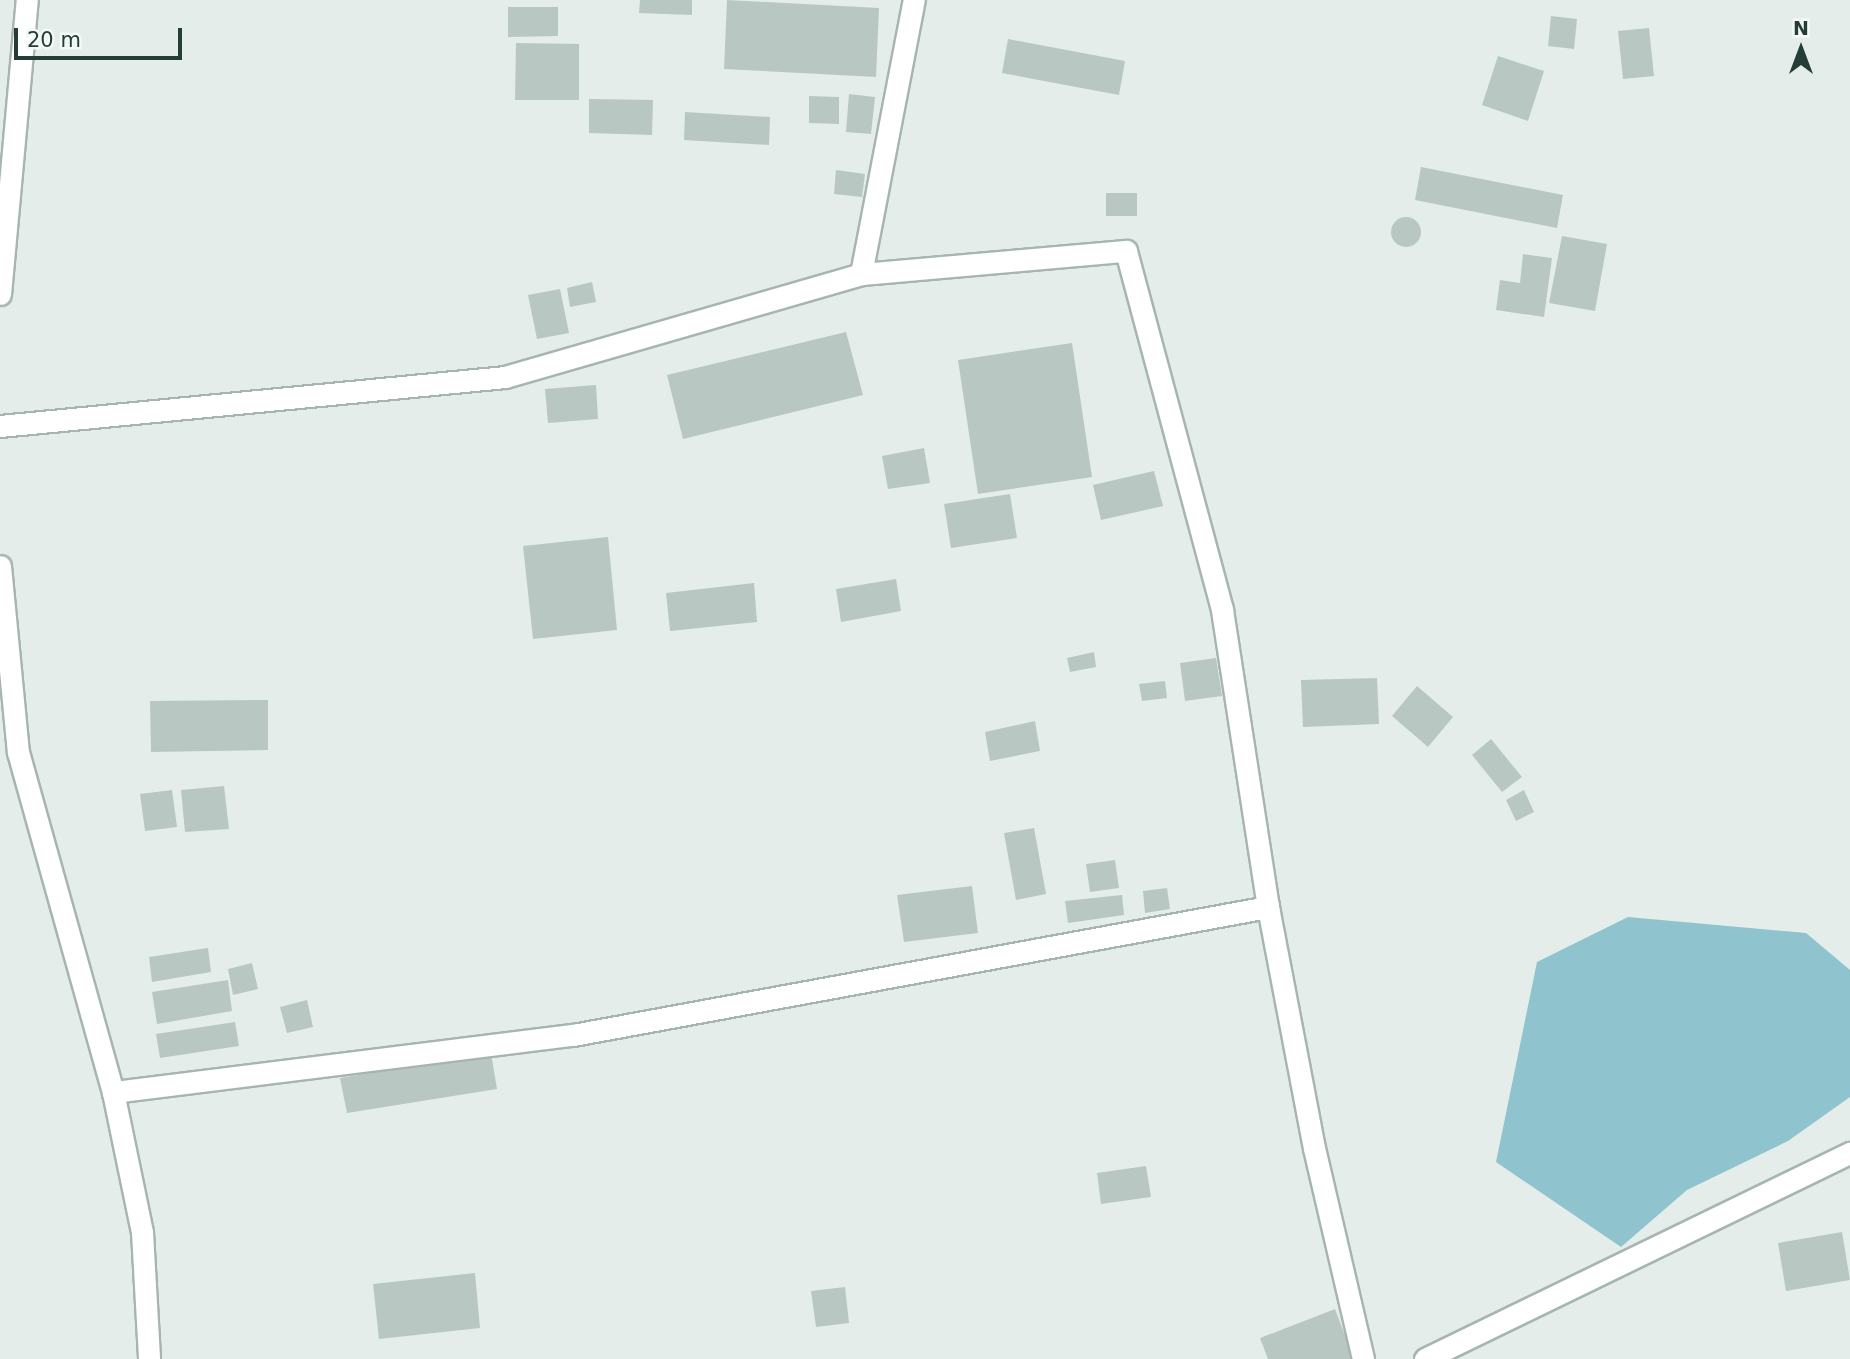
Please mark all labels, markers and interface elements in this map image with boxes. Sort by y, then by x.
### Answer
scale bar [18,14,186,58]
north arrow [1766,14,1836,84]
text: N [1793,17,1809,39]
text: 20 m [27,28,81,52]

